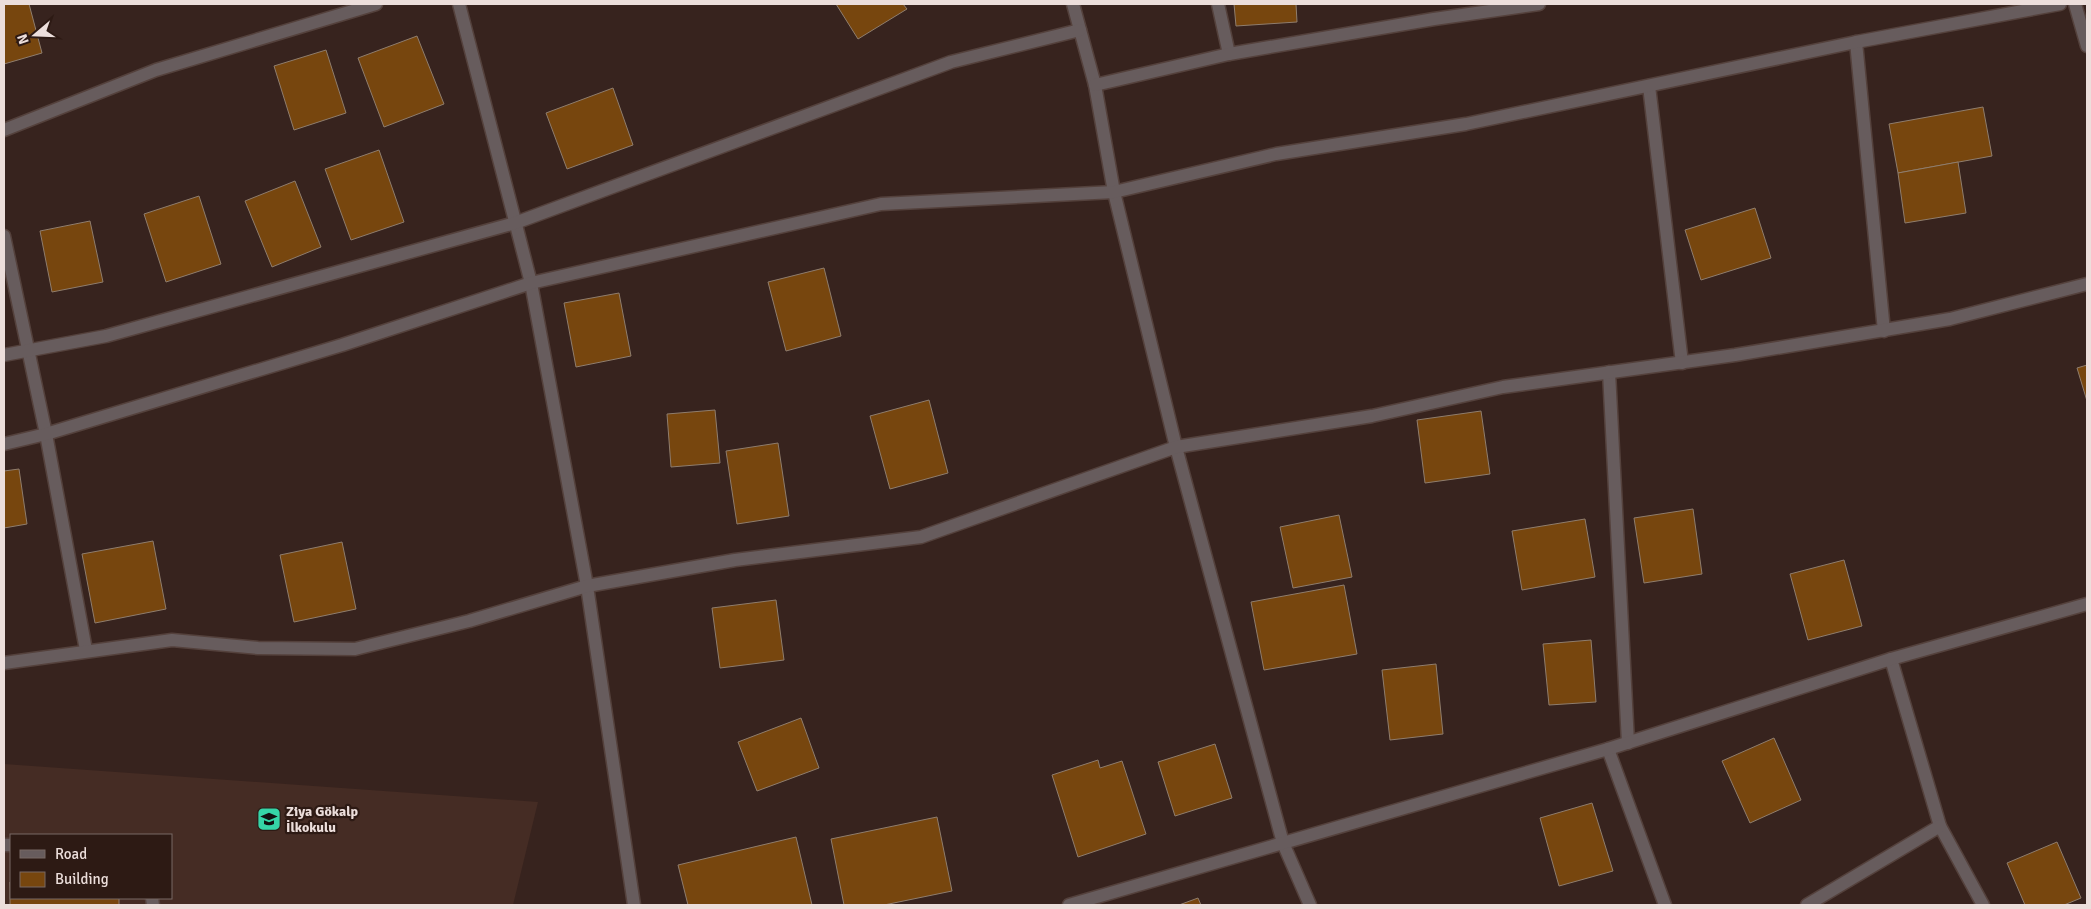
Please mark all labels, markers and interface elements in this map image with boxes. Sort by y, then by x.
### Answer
north arrow [10,10,60,60]
text: N [14,32,33,46]
place label: Ziya Gökalp İlkokulu [286,803,359,836]
school or university icon: Ziya Gökalp İlkokulu [256,806,282,832]
legend [10,834,172,899]
text: Road [55,845,87,863]
text: Building [55,870,109,888]

